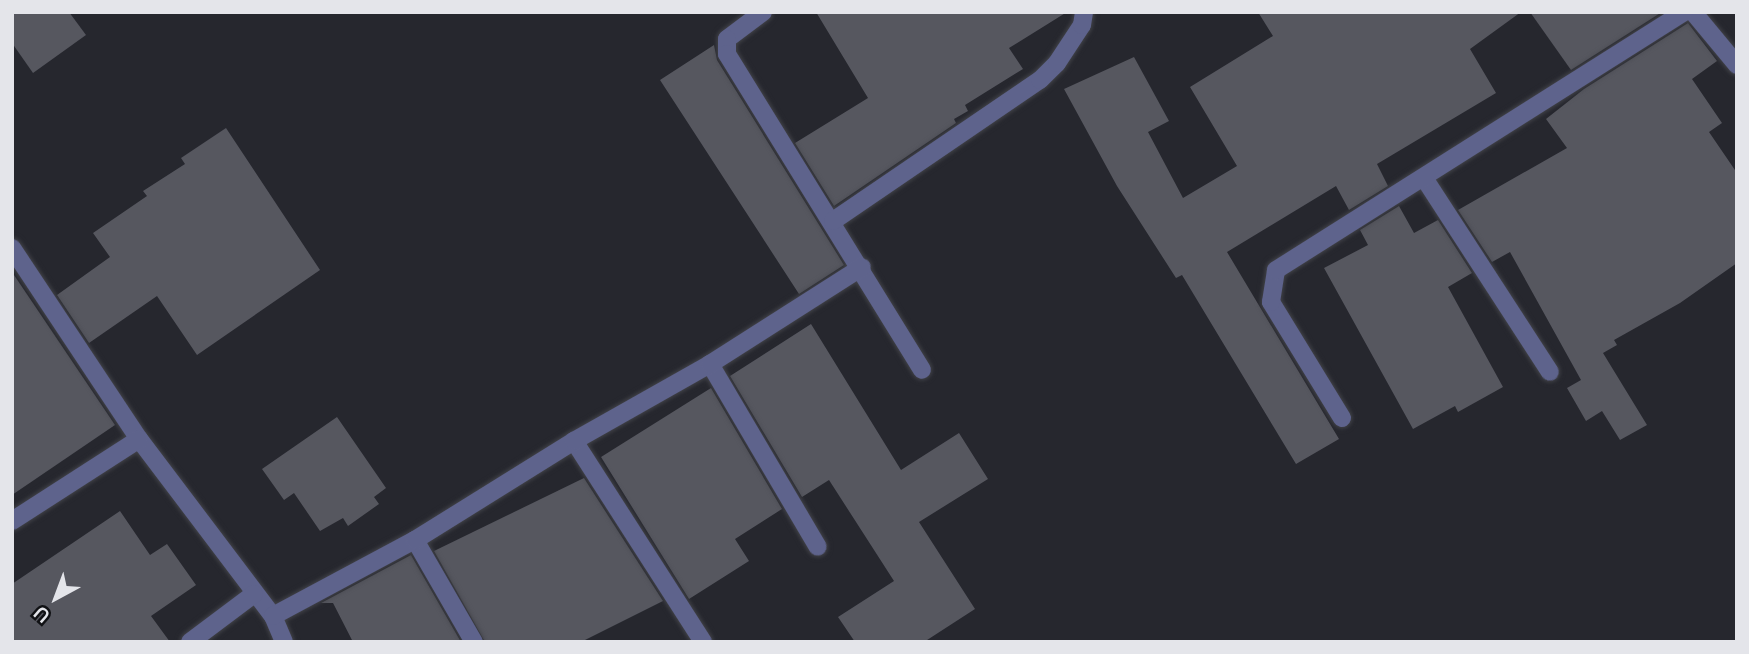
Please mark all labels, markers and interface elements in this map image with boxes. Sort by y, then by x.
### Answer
north arrow [21,563,91,633]
text: U [28,599,56,628]

